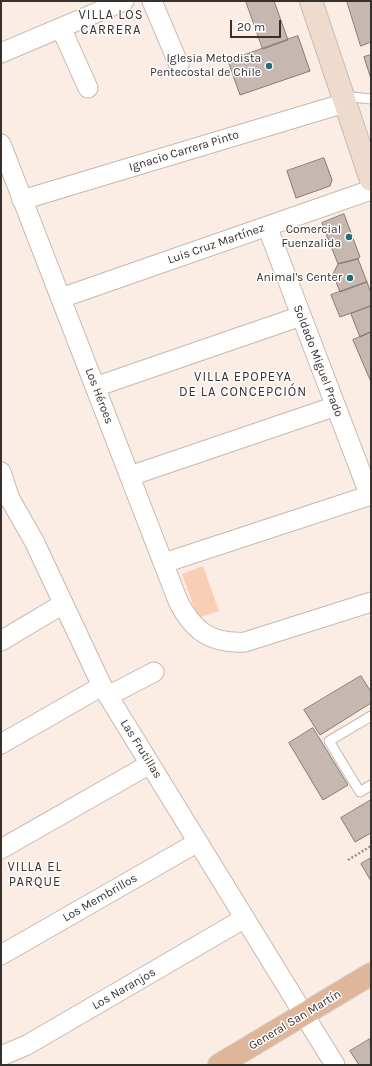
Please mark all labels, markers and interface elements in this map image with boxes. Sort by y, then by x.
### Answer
district label: VILLA LOS CARRERA [79,7,143,38]
scale bar [232,12,283,38]
text: 20 m [237,20,265,34]
place label: Iglesia Metodista Pentecostal de Chile [150,52,261,80]
marker: Iglesia Metodista Pentecostal de Chile [264,61,274,71]
street label: Ignacio Carrera Pinto [127,127,241,175]
street label: Luis Cruz Martínez [166,221,266,267]
place label: Comercial Fuenzalida [281,223,341,251]
marker: Comercial Fuenzalida [344,232,354,242]
place label: Animal's Center [257,271,342,285]
marker: Animal's Center [345,273,355,283]
street label: Soldado Miguel Prado [290,303,346,419]
street label: Los Héroes [82,366,116,426]
district label: VILLA EPOPEYA DE LA CONCEPCIÓN [179,369,307,400]
street label: Las Frutillas [117,717,165,781]
district label: VILLA EL PARQUE [7,859,63,890]
street label: Los Membrillos [60,871,140,925]
street label: Los Naranjos [90,965,158,1013]
street label: General San Martín [246,987,344,1053]

